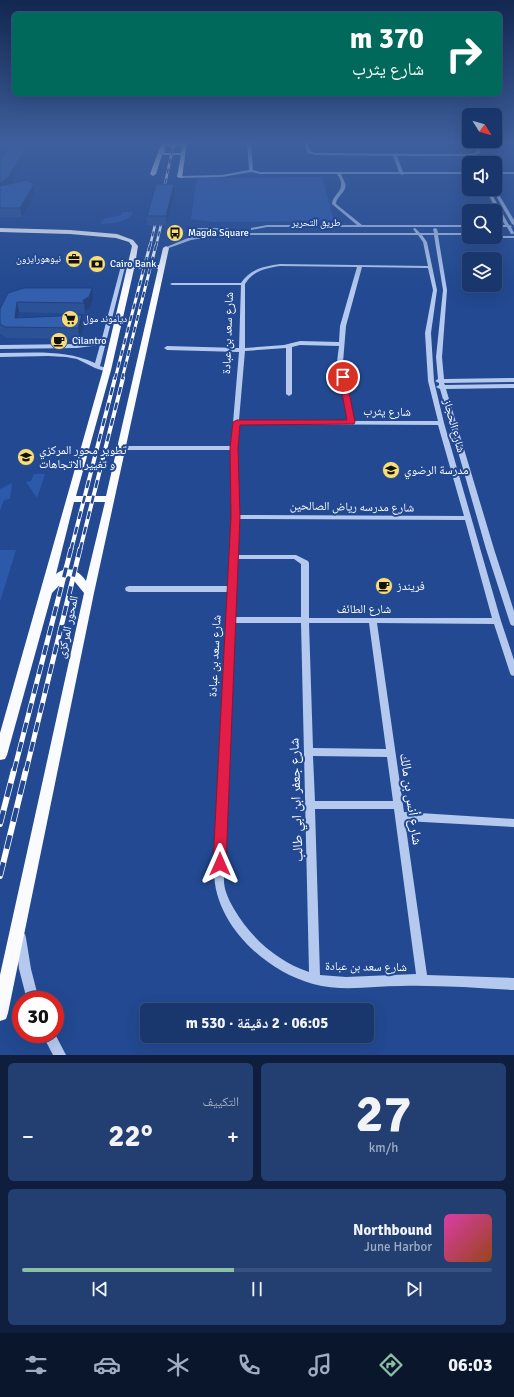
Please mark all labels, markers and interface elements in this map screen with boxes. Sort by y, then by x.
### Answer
text: 370 m [350,22,424,56]
icon: right [438,28,490,80]
text: شارع يثرب [352,58,424,80]
north arrow [462,108,502,148]
map controls [462,108,502,292]
button: sound [462,156,502,196]
button: search [462,204,502,244]
street label: طريق التحرير [291,217,341,229]
bus stop icon: Magda Square [165,223,185,243]
place label: Magda Square [188,227,249,239]
office icon: نيوهورايزون [64,249,84,269]
button: layers [462,252,502,292]
place label: نيوهورايزون [16,253,61,265]
bank icon: Cairo Bank [87,254,107,274]
place label: Cairo Bank [110,258,156,270]
street label: شارع سعد بن عبادة [219,292,237,374]
supermarket icon: دياموند مول [60,309,80,329]
place label: دياموند مول [83,313,127,325]
cafe icon: Cilantro [49,331,69,351]
place label: Cilantro [72,335,106,347]
pin [326,360,360,394]
icon: arrive [332,366,354,388]
street label: شارع الحجاز [439,397,468,454]
street label: شارع يثرب [363,404,411,420]
place label: تطوير محور المركزي و تغيير الاتجاهات [39,443,127,472]
school or university icon: تطوير محور المركزي و تغيير الاتجاهات [16,447,36,467]
school or university icon: مدرسة الرضوي [381,460,401,480]
place label: مدرسة الرضوي [404,463,468,480]
street label: شارع مدرسه رياض الصالحين [290,498,414,516]
cafe icon: فريندز [374,576,394,596]
place label: فريندز [396,579,425,594]
street label: المحور المركزى [54,594,82,660]
street label: شارع الطائف [337,602,391,617]
street label: شارع سعد بن عبادة [205,615,225,697]
street label: شارع جعفر ابن ابي طالب [285,738,309,862]
street label: شارع أنس بن مالك [395,752,426,846]
position arrow [199,843,241,885]
street label: شارع سعد بن عبادة [325,959,407,975]
speed limit sign: 30 [12,991,64,1043]
text: 06:05 · 2 دقيقة · 530 m [186,1014,328,1032]
text: 27 [355,1082,412,1146]
text: التكييف [203,1094,239,1110]
text: 22° [108,1118,153,1155]
text: − [22,1123,34,1150]
text: + [227,1123,239,1150]
text: km/h [369,1140,398,1156]
text: Northbound [353,1221,432,1239]
text: June Harbor [364,1239,432,1255]
icon: previous [89,1278,111,1300]
icon: pause [246,1278,268,1300]
icon: next [403,1278,425,1300]
icon: filters [22,1351,50,1379]
icon: car [93,1351,121,1379]
icon: climate [164,1351,192,1379]
icon: phone [235,1351,263,1379]
icon: music [306,1351,334,1379]
icon: directions [377,1351,405,1379]
text: 06:03 [448,1354,492,1376]

